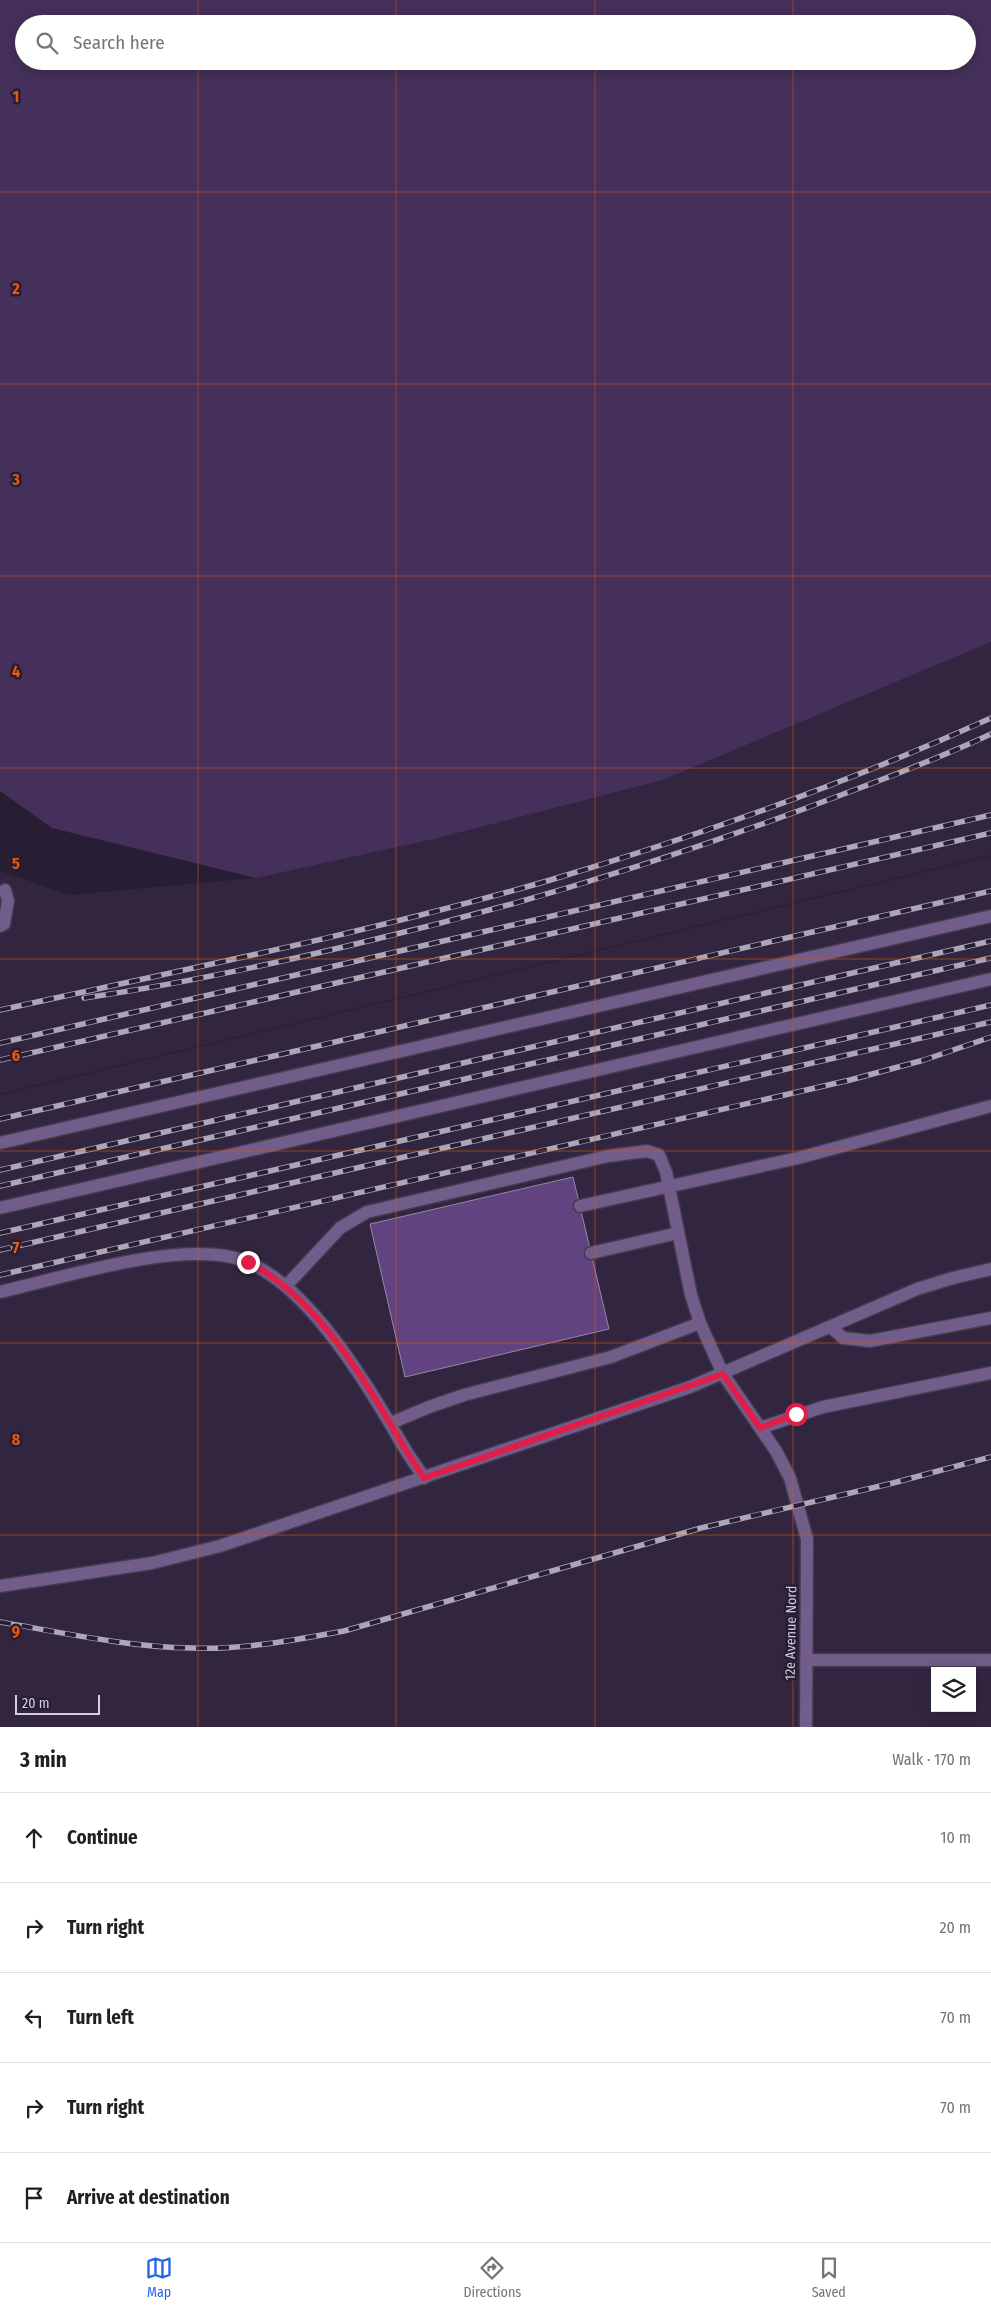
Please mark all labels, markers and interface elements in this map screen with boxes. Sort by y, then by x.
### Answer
search box [15,15,976,70]
icon: search [33,29,61,57]
text: Search here [73,31,165,54]
text: 1 [13,87,19,106]
text: 2 [11,279,20,298]
text: 3 [11,470,20,489]
text: 4 [12,662,20,681]
text: 5 [12,854,20,873]
text: 6 [12,1046,20,1065]
text: 7 [13,1238,20,1257]
route end [237,1251,260,1274]
route start [785,1403,808,1426]
text: 8 [12,1430,21,1449]
street label: 12e Avenue Nord [782,1585,800,1681]
text: 9 [12,1622,20,1641]
map controls [931,1667,976,1712]
button: layers [931,1667,976,1712]
scale bar [15,1692,100,1715]
text: 20 m [22,1695,50,1712]
text: 3 min [20,1747,67,1773]
text: Walk · 170 m [892,1750,971,1769]
icon: ahead [20,1824,48,1852]
text: Continue [67,1826,138,1849]
text: 10 m [940,1828,971,1847]
icon: right [20,1914,48,1942]
text: Turn right [67,1916,144,1939]
text: 20 m [940,1918,971,1937]
icon: left [20,2004,48,2032]
text: Turn left [67,2006,134,2029]
text: 70 m [940,2008,971,2027]
icon: right [20,2094,48,2122]
text: Turn right [67,2096,144,2119]
text: 70 m [940,2098,971,2117]
icon: arrive [20,2184,48,2212]
text: Arrive at destination [67,2186,230,2209]
tab: Map [145,2254,173,2301]
tab: Directions [463,2254,521,2301]
tab: Saved [812,2254,846,2301]

